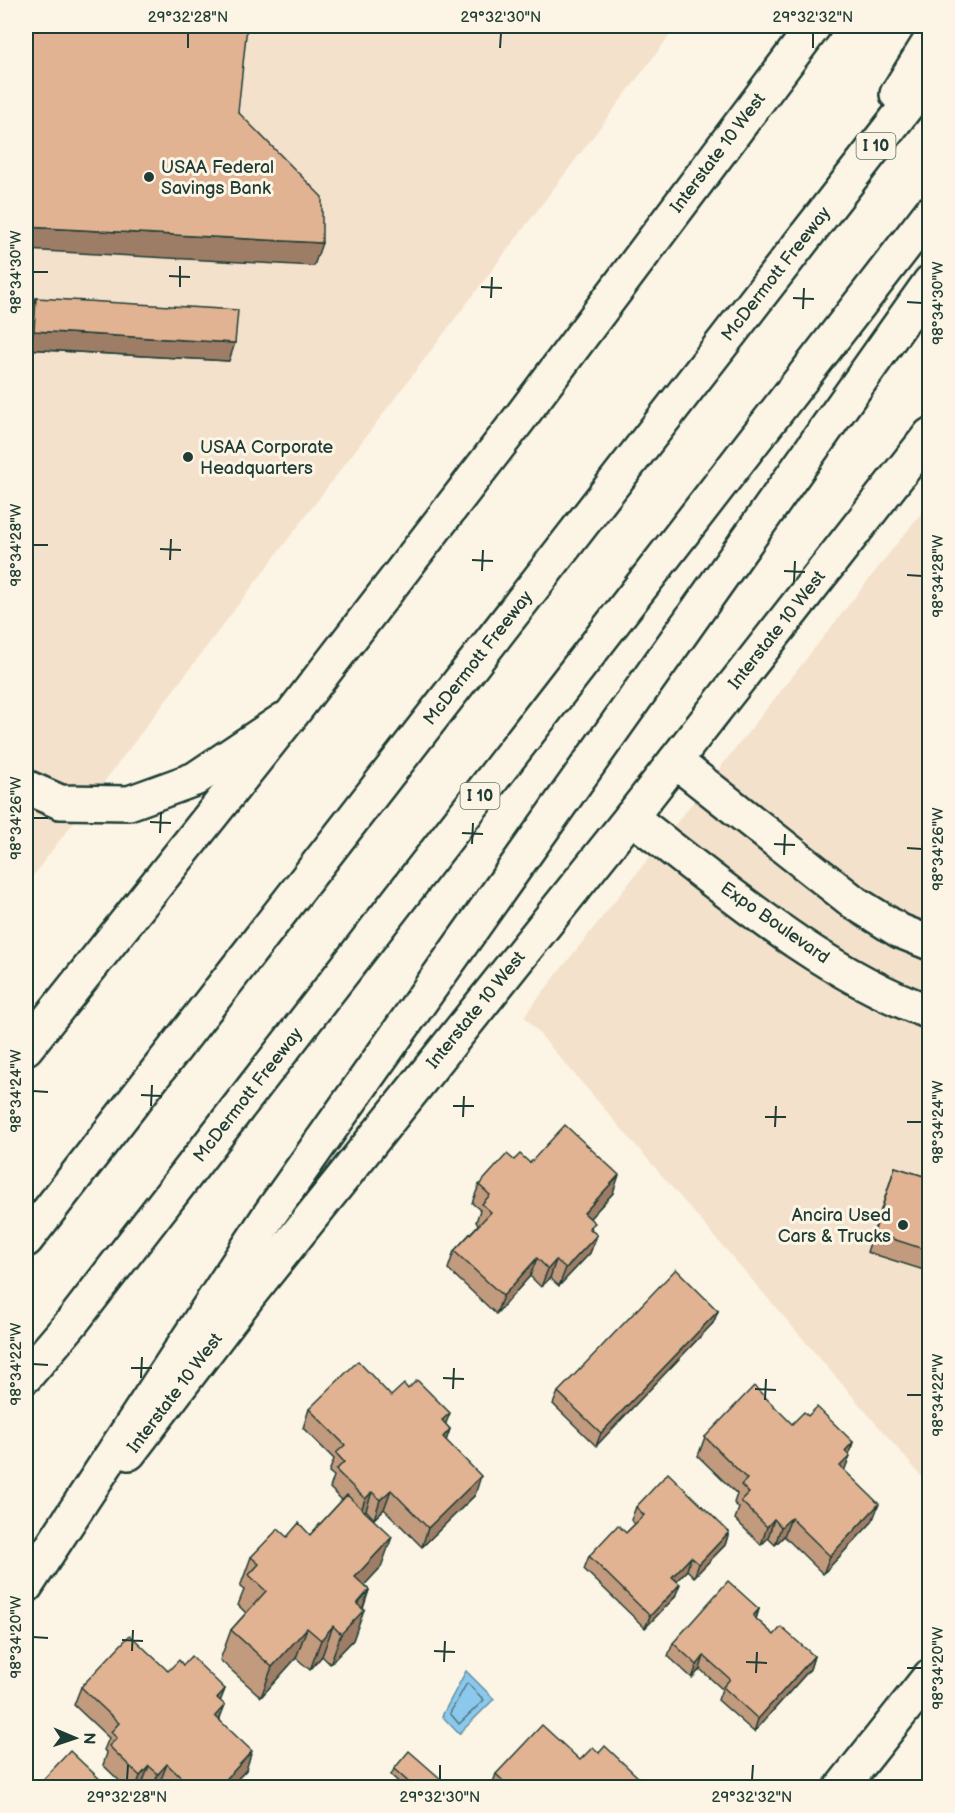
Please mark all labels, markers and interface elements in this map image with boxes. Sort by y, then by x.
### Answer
text: 29°32'28"N [148,8,228,27]
text: 29°32'30"N [461,8,541,27]
text: 29°32'32"N [773,8,853,27]
street label: Interstate 10 West [666,89,770,217]
road number: I 10 [856,133,896,159]
place label: USAA Federal Savings Bank [161,157,274,199]
marker: USAA Federal Savings Bank [142,170,156,184]
street label: McDermott Freeway [717,202,835,345]
text: 98°34'30"W [7,230,26,314]
text: 98°34'30"W [929,261,948,345]
place label: USAA Corporate Headquarters [200,437,333,479]
marker: USAA Corporate Headquarters [181,450,195,464]
text: 98°34'28"W [7,503,26,586]
text: 98°34'28"W [929,534,948,617]
street label: Interstate 10 West [724,566,830,693]
street label: McDermott Freeway [419,586,537,729]
text: 98°34'26"W [7,776,26,860]
road number: I 10 [460,783,500,809]
text: 98°34'26"W [929,807,948,891]
street label: Expo Boulevard [717,878,833,968]
street label: Interstate 10 West [422,947,530,1073]
street label: McDermott Freeway [189,1023,307,1166]
text: 98°34'24"W [7,1049,26,1133]
text: 98°34'24"W [929,1080,948,1164]
place label: Ancira Used Cars & Trucks [778,1205,891,1247]
marker: Ancira Used Cars & Trucks [896,1218,910,1232]
text: 98°34'22"W [7,1322,26,1406]
street label: Interstate 10 West [123,1329,227,1457]
text: 98°34'22"W [929,1353,948,1437]
text: 98°34'20"W [7,1595,26,1679]
text: 98°34'20"W [929,1626,948,1710]
north arrow [45,1708,105,1768]
text: N [79,1732,98,1745]
text: 29°32'28"N [87,1788,167,1807]
text: 29°32'30"N [400,1788,480,1807]
text: 29°32'32"N [712,1788,792,1807]

